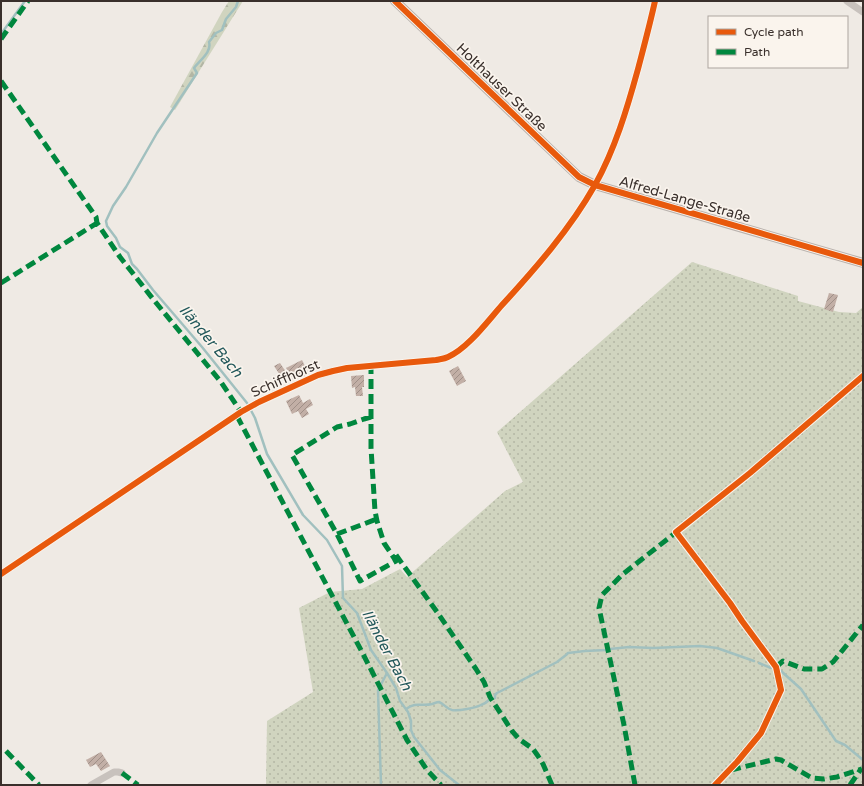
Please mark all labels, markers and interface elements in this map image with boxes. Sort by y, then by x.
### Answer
legend [708,16,848,68]
text: Cycle path [744,25,803,39]
street label: Holthauser Straße [453,40,551,135]
text: Path [744,45,770,59]
street label: Alfred-Lange-Straße [617,173,753,226]
water label: Iländer Bach [176,301,247,382]
street label: Schiffhorst [248,356,323,401]
water label: Iländer Bach [358,606,416,694]

